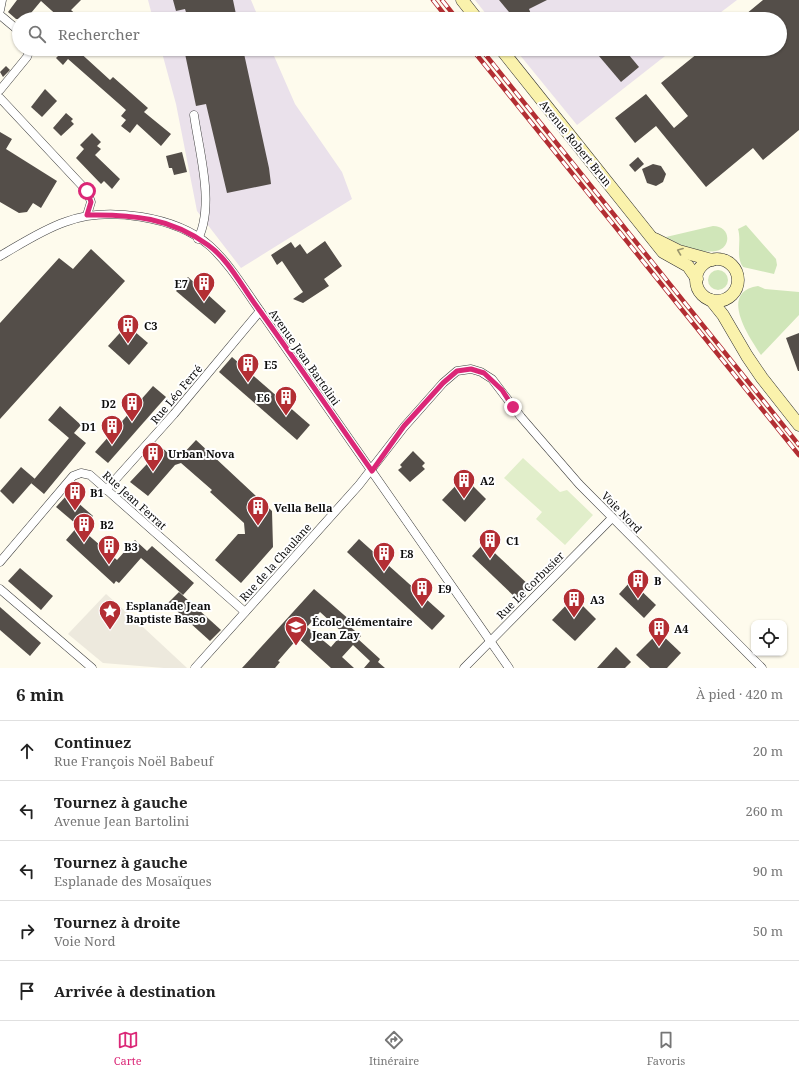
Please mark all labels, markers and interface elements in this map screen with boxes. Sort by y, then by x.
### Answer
search box [12,12,787,56]
icon: search [26,23,48,45]
text: Rechercher [58,24,140,44]
street label: Avenue Robert Brun [537,97,615,189]
route start [78,182,96,200]
one-way arrow [677,248,684,256]
building icon: E7 [191,270,217,303]
place label: E7 [175,276,188,291]
street label: Avenue Jean Bartolini [266,306,344,409]
building icon: C3 [115,312,141,345]
place label: C3 [144,318,158,333]
building icon: E5 [235,351,261,384]
place label: E5 [264,357,277,372]
street label: Rue Léo Ferré [147,361,205,427]
building icon: E6 [273,384,299,417]
building icon: D2 [119,390,145,423]
place label: E6 [257,390,270,405]
place label: D2 [101,396,116,411]
route end [504,398,522,416]
building icon: D1 [99,413,125,446]
place label: D1 [81,419,96,434]
building icon: Urban Nova [140,440,166,473]
place label: Urban Nova [168,446,235,461]
street label: Rue Jean Ferrat [100,467,170,533]
building icon: A2 [451,467,477,500]
place label: A2 [480,473,495,488]
building icon: B1 [62,479,88,512]
place label: B1 [90,485,104,500]
street label: Voie Nord [599,488,646,536]
building icon: Vella Bella [245,494,271,527]
place label: Vella Bella [274,500,333,515]
building icon: B2 [71,511,97,544]
place label: B2 [100,517,114,532]
street label: Rue de la Chaulane [236,520,314,604]
building icon: C1 [477,527,503,560]
building icon: B3 [96,533,122,566]
place label: C1 [506,533,520,548]
place label: B3 [124,539,138,554]
building icon: E8 [371,540,397,573]
place label: E8 [400,546,413,561]
street label: Rue Le Corbusier [493,547,568,622]
building icon: B [625,567,651,600]
place label: B [654,573,661,588]
building icon: E9 [409,575,435,608]
place label: E9 [438,581,451,596]
building icon: A3 [561,586,587,619]
place label: A3 [590,592,605,607]
place icon: Esplanade Jean Baptiste Basso [97,598,123,631]
place label: Esplanade Jean Baptiste Basso [126,598,212,626]
school or university icon: École élémentaire Jean Zay [283,614,309,647]
place label: École élémentaire Jean Zay [311,614,413,642]
building icon: A4 [646,615,672,648]
map controls [751,620,787,656]
button: locate [751,620,787,656]
place label: A4 [674,621,689,636]
text: 6 min [16,683,64,706]
text: À pied · 420 m [696,685,783,703]
text: Continuez [54,732,131,752]
icon: ahead [16,740,38,762]
text: 20 m [753,742,783,760]
text: Rue François Noël Babeuf [54,752,213,770]
text: Tournez à gauche [54,792,188,812]
icon: left [16,800,38,822]
text: 260 m [746,802,783,820]
text: Avenue Jean Bartolini [54,812,189,830]
text: Tournez à gauche [54,852,188,872]
icon: left [16,860,38,882]
text: 90 m [753,862,783,880]
text: Esplanade des Mosaïques [54,872,212,890]
text: Tournez à droite [54,912,180,932]
icon: right [16,920,38,942]
text: 50 m [753,922,783,940]
text: Voie Nord [54,932,116,950]
icon: arrive [16,980,38,1002]
text: Arrivée à destination [54,981,216,1001]
tab: Carte [114,1029,142,1068]
tab: Itinéraire [369,1029,419,1068]
tab: Favoris [647,1029,685,1068]

